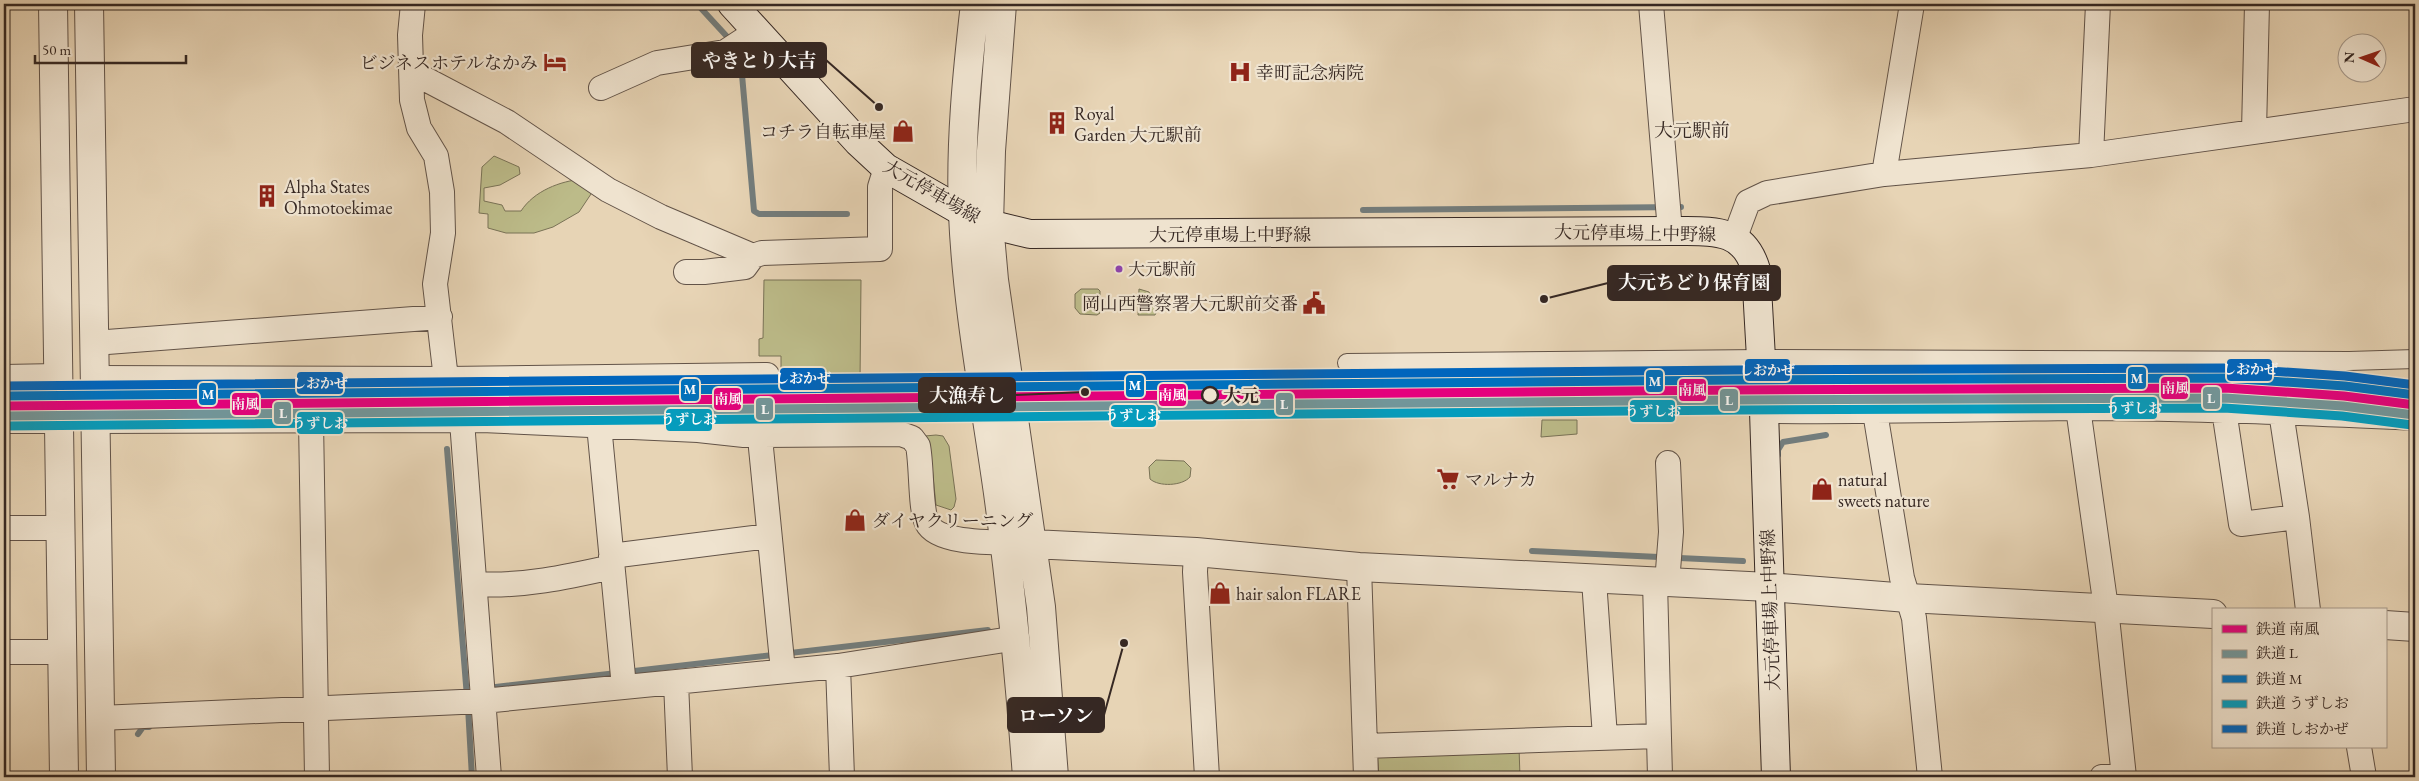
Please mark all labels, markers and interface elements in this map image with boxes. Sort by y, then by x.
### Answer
scale bar [35,32,186,64]
north arrow [2336,32,2386,82]
text: 50 m [42,40,71,59]
callout: やきとり大吉 [692,43,826,77]
text: やきとり大吉 [702,48,816,73]
hotel icon: ビジネスホテルなかみ [542,49,568,75]
place label: ビジネスホテルなかみ [359,51,538,74]
text: N [2340,51,2358,64]
hospital icon: 幸町記念病院 [1227,59,1253,85]
place label: 幸町記念病院 [1256,61,1364,84]
place label: Royal Garden 大元駅前 [1074,102,1202,146]
building icon: Royal Garden 大元駅前 [1044,110,1070,136]
shop icon: コチラ自転車屋 [890,118,916,144]
district label: 大元駅前 [1654,118,1730,143]
place label: コチラ自転車屋 [760,120,886,143]
street label: 大元停車場線 [879,154,985,228]
place label: Alpha States Ohmotoekimae [283,175,393,219]
building icon: Alpha States Ohmotoekimae [254,183,280,209]
street label: 大元停車場上中野線 [1554,220,1716,246]
street label: 大元停車場上中野線 [1149,223,1311,246]
place label: 大元駅前 [1128,258,1196,280]
marker: 大元駅前 [1114,264,1124,274]
callout: 大元ちどり保育園 [1608,266,1780,300]
text: 大元ちどり保育園 [1618,270,1770,295]
public building icon: 岡山西警察署大元駅前交番 [1301,290,1327,316]
place label: 岡山西警察署大元駅前交番 [1082,292,1298,315]
line badge: しおかぜ [1744,358,1791,382]
line badge: しおかぜ [2226,358,2273,382]
text: しおかぜ [2222,360,2278,378]
text: しおかぜ [1739,361,1795,379]
line badge: M [2127,366,2147,390]
line badge: しおかぜ [779,367,826,391]
text: しおかぜ [775,369,831,387]
line badge: M [1645,369,1664,393]
text: M [2131,369,2144,387]
line badge: しおかぜ [296,371,344,395]
text: M [1649,372,1662,390]
text: しおかぜ [292,374,348,392]
line badge: M [1125,374,1145,398]
text: M [1129,376,1142,394]
line badge: 南風 [2160,376,2189,400]
line badge: M [680,378,700,402]
callout: 大漁寿し [919,378,1015,412]
line badge: 南風 [1678,378,1707,402]
text: 南風 [2161,379,2189,397]
text: M [684,380,697,398]
text: 南風 [1678,381,1706,399]
line badge: M [198,382,217,406]
text: 大漁寿し [929,383,1005,408]
line badge: 南風 [1158,383,1187,407]
place label: 大元 [1223,384,1259,407]
text: M [202,385,215,403]
text: 南風 [1158,386,1186,404]
marker: 大元 [1201,386,1219,404]
line badge: L [2202,386,2221,410]
line badge: 南風 [713,387,742,411]
line badge: L [1719,388,1739,412]
text: L [2207,389,2216,407]
text: 南風 [714,390,742,408]
text: L [1725,391,1734,409]
line badge: 南風 [231,392,260,416]
line badge: L [1275,392,1294,416]
text: 南風 [231,395,259,413]
text: L [1280,395,1289,413]
line badge: うずしお [2111,396,2158,420]
line badge: L [755,397,774,421]
line badge: うずしお [1629,399,1676,423]
text: うずしお [2106,399,2162,417]
text: L [761,400,770,418]
line badge: L [273,401,292,425]
text: うずしお [1625,402,1681,420]
text: L [279,404,288,422]
line badge: うずしお [1110,404,1157,428]
text: うずしお [1105,406,1161,424]
line badge: うずしお [665,408,713,432]
text: うずしお [661,410,717,428]
line badge: うずしお [296,411,344,435]
text: うずしお [292,414,348,432]
supermarket icon: マルナカ [1435,466,1461,492]
place label: マルナカ [1465,468,1537,491]
place label: natural sweets nature [1838,468,1929,512]
shop icon: natural sweets nature [1809,476,1835,502]
shop icon: ダイヤクリーニング [842,507,868,533]
place label: ダイヤクリーニング [872,509,1033,532]
street label: 大元停車場上中野線 [1756,529,1784,691]
shop icon: hair salon FLARE [1207,580,1233,606]
place label: hair salon FLARE [1236,582,1361,605]
legend [2212,608,2386,748]
text: 鉄道 南風 [2256,619,2319,638]
text: 鉄道 L [2256,643,2298,662]
text: 鉄道 M [2256,669,2303,688]
text: 鉄道 うずしお [2256,693,2349,712]
callout: ローソン [1008,698,1104,732]
text: ローソン [1018,703,1094,728]
text: 鉄道 しおかぜ [2256,719,2349,738]

